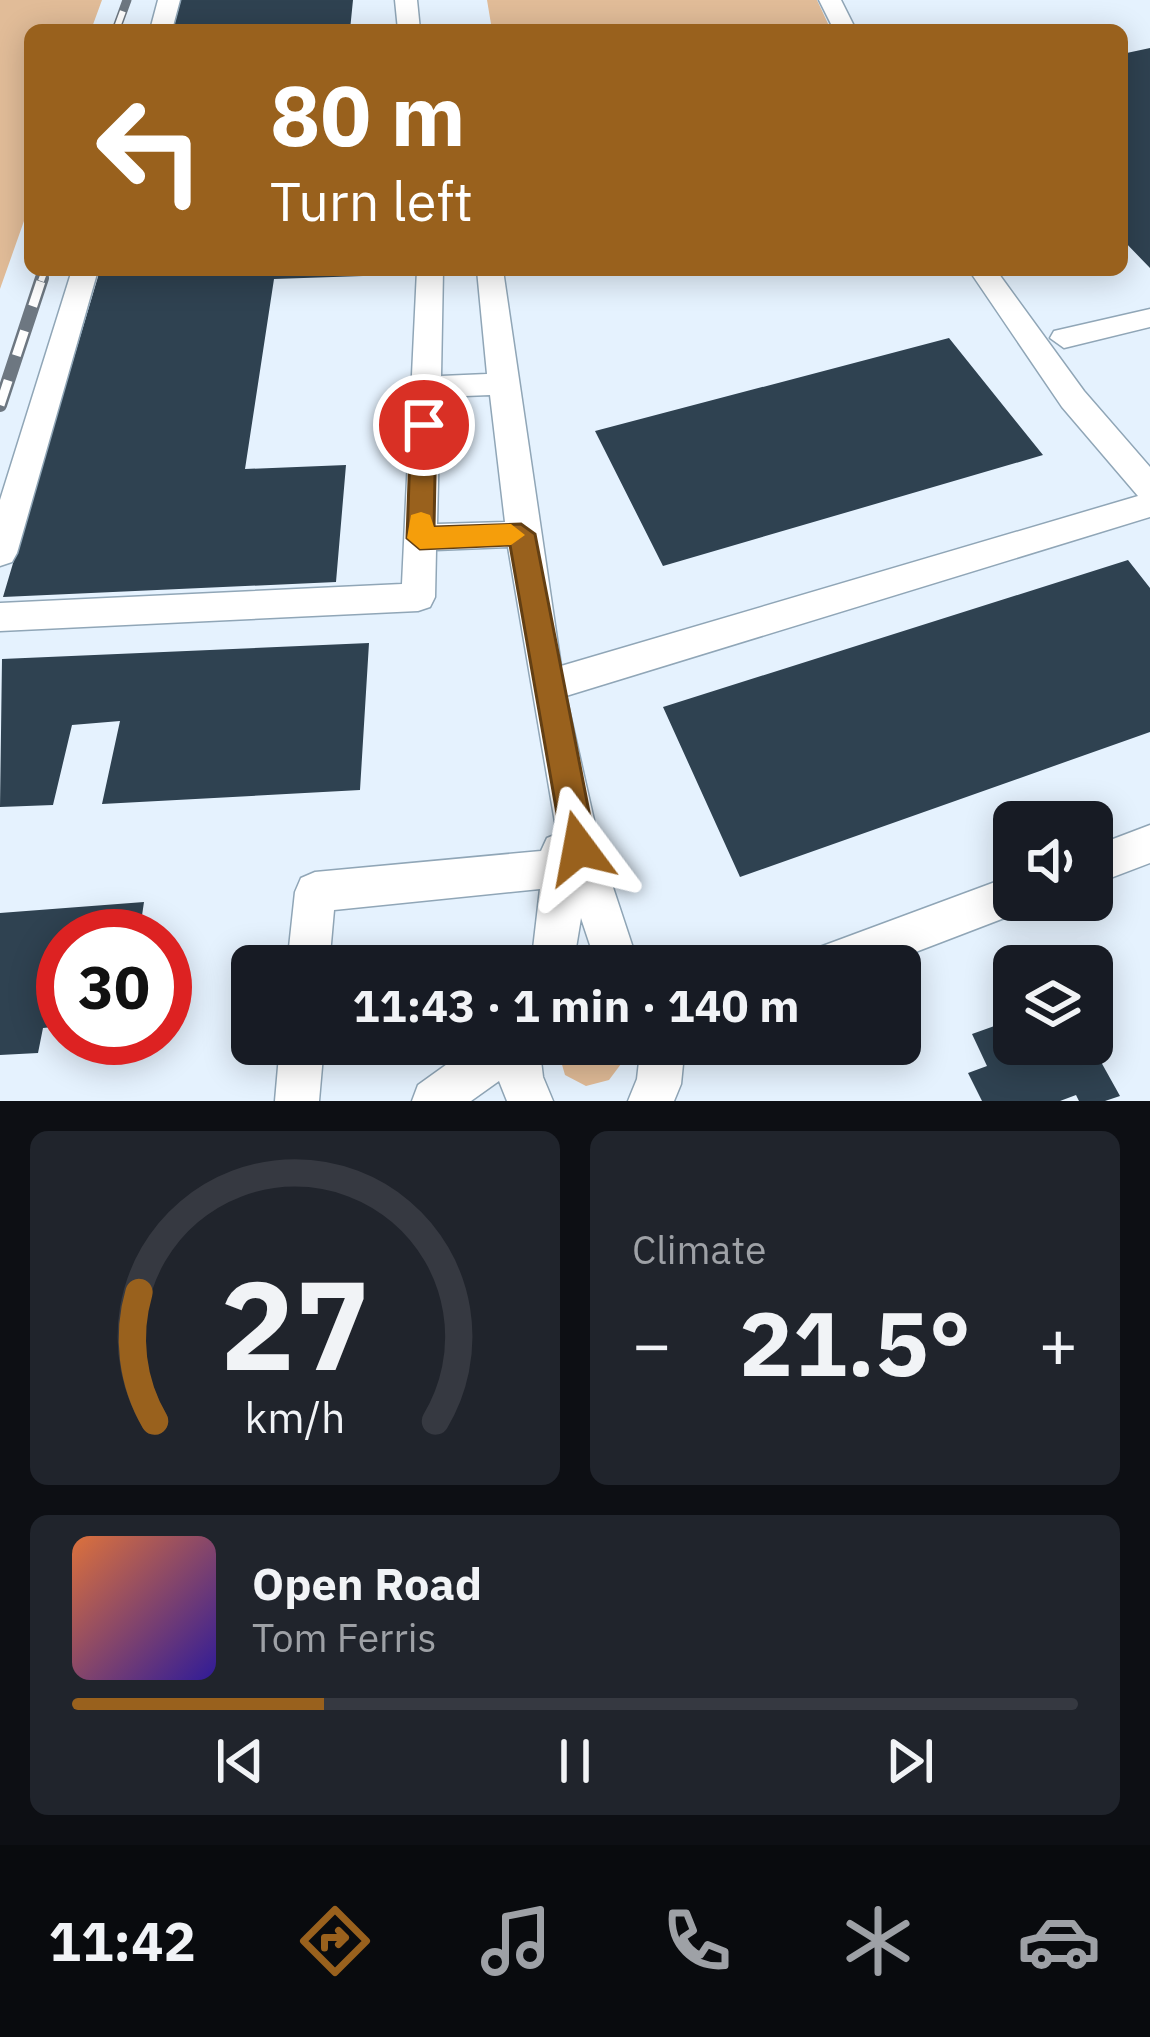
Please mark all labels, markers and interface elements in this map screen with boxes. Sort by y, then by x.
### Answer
text: 80 m [270,60,466,169]
icon: left [72,72,228,228]
text: Turn left [270,166,473,236]
pin [373,374,475,476]
icon: arrive [391,392,457,458]
position arrow [516,785,642,911]
map controls [993,801,1113,1065]
button: sound [993,801,1113,921]
speed limit sign: 30 [36,909,192,1065]
button: layers [993,945,1113,1065]
text: 11:43 · 1 min · 140 m [353,976,799,1034]
text: Climate [632,1224,766,1275]
text: 27 [220,1242,370,1404]
text: 21.5° [739,1284,971,1401]
text: − [632,1300,672,1386]
text: + [1038,1300,1078,1386]
text: km/h [245,1389,345,1445]
text: Open Road [252,1554,482,1612]
text: Tom Ferris [252,1612,436,1663]
icon: previous [207,1728,273,1794]
icon: pause [542,1728,608,1794]
icon: next [877,1728,943,1794]
icon: directions [293,1899,377,1983]
icon: music [474,1899,558,1983]
icon: phone [655,1899,739,1983]
icon: climate [836,1899,920,1983]
icon: car [1017,1899,1101,1983]
text: 11:42 [49,1906,196,1976]

